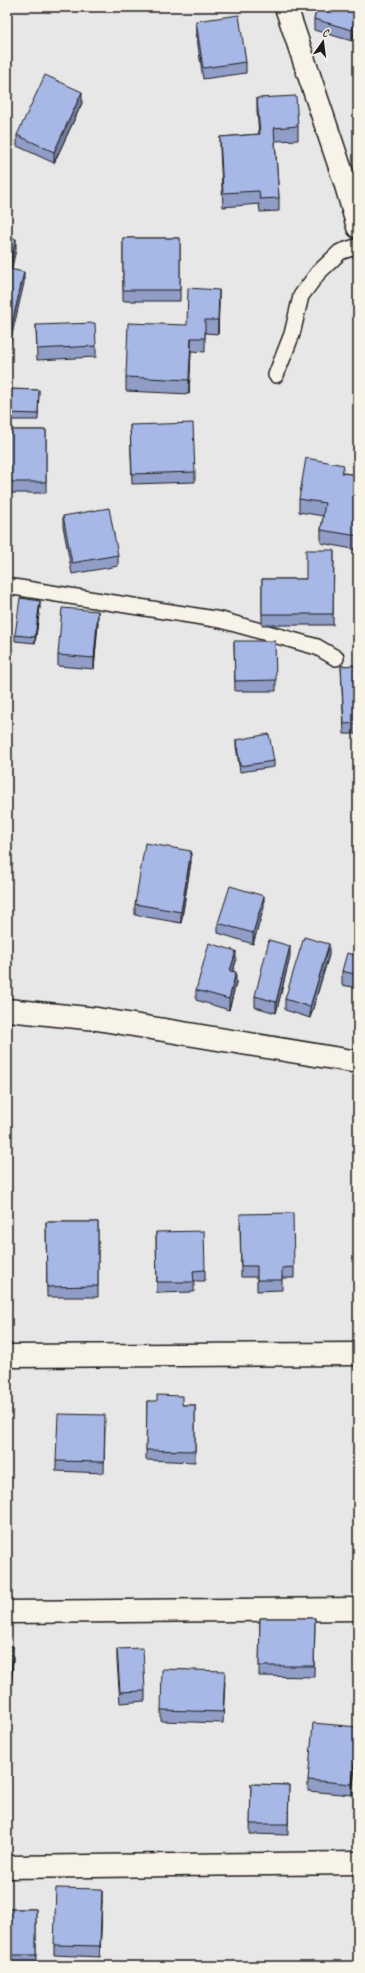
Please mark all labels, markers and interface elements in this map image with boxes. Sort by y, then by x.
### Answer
north arrow [303,22,343,62]
text: С [321,25,331,40]

